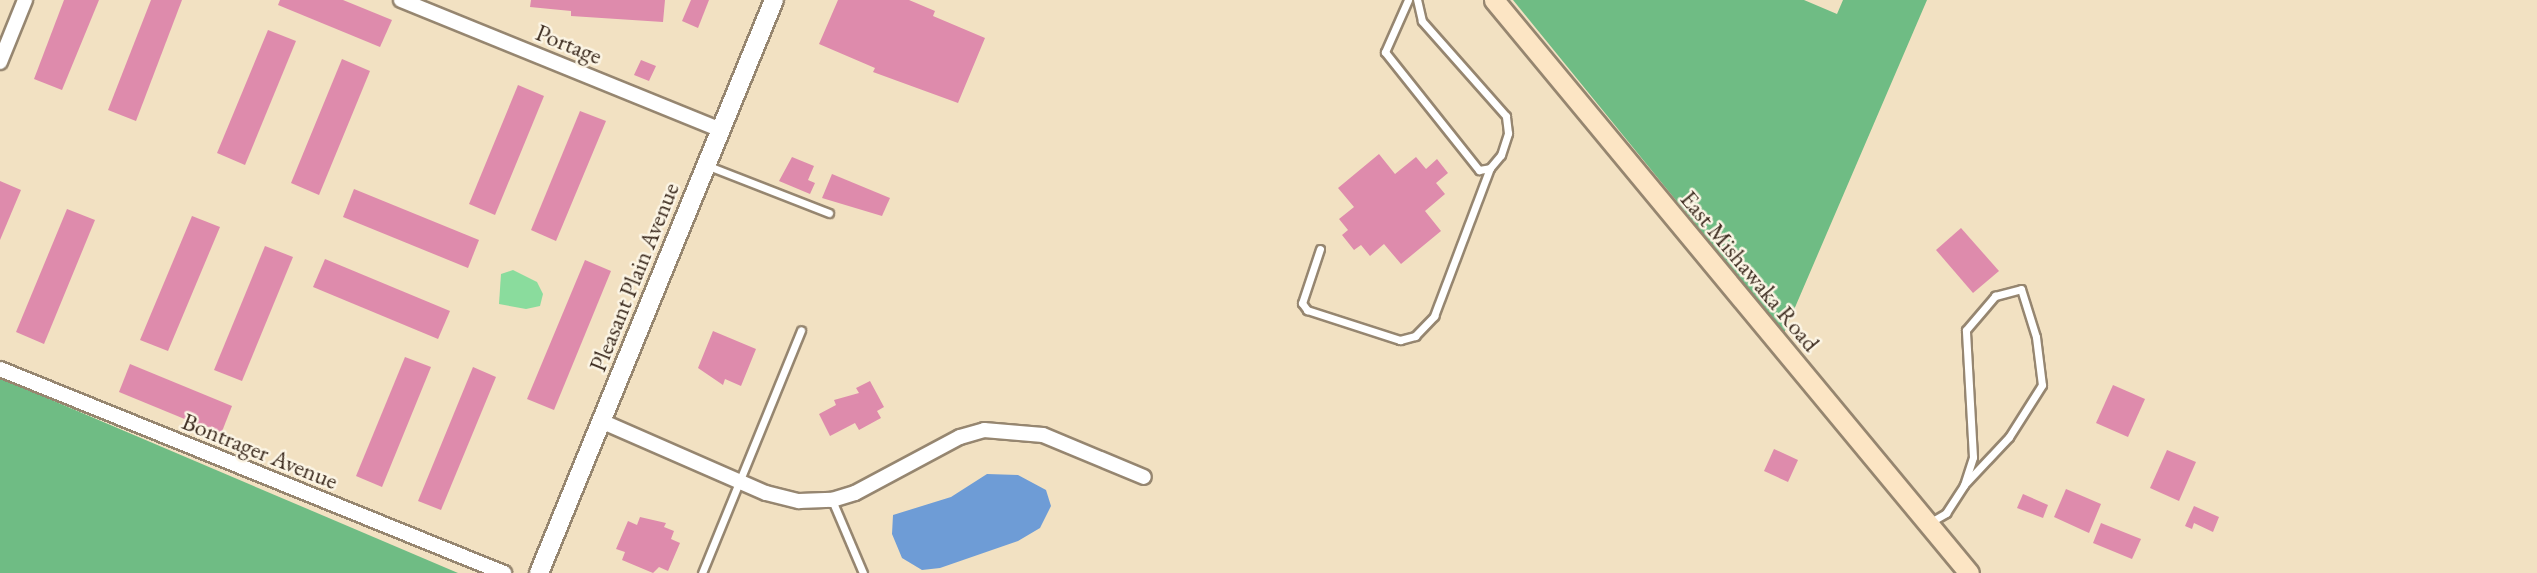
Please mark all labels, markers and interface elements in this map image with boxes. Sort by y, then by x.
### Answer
street label: Portage [532,18,606,70]
street label: Pleasant Plain Avenue [583,178,685,376]
street label: East Mishawaka Road [1674,185,1826,357]
street label: Bontrager Avenue [178,407,342,495]

